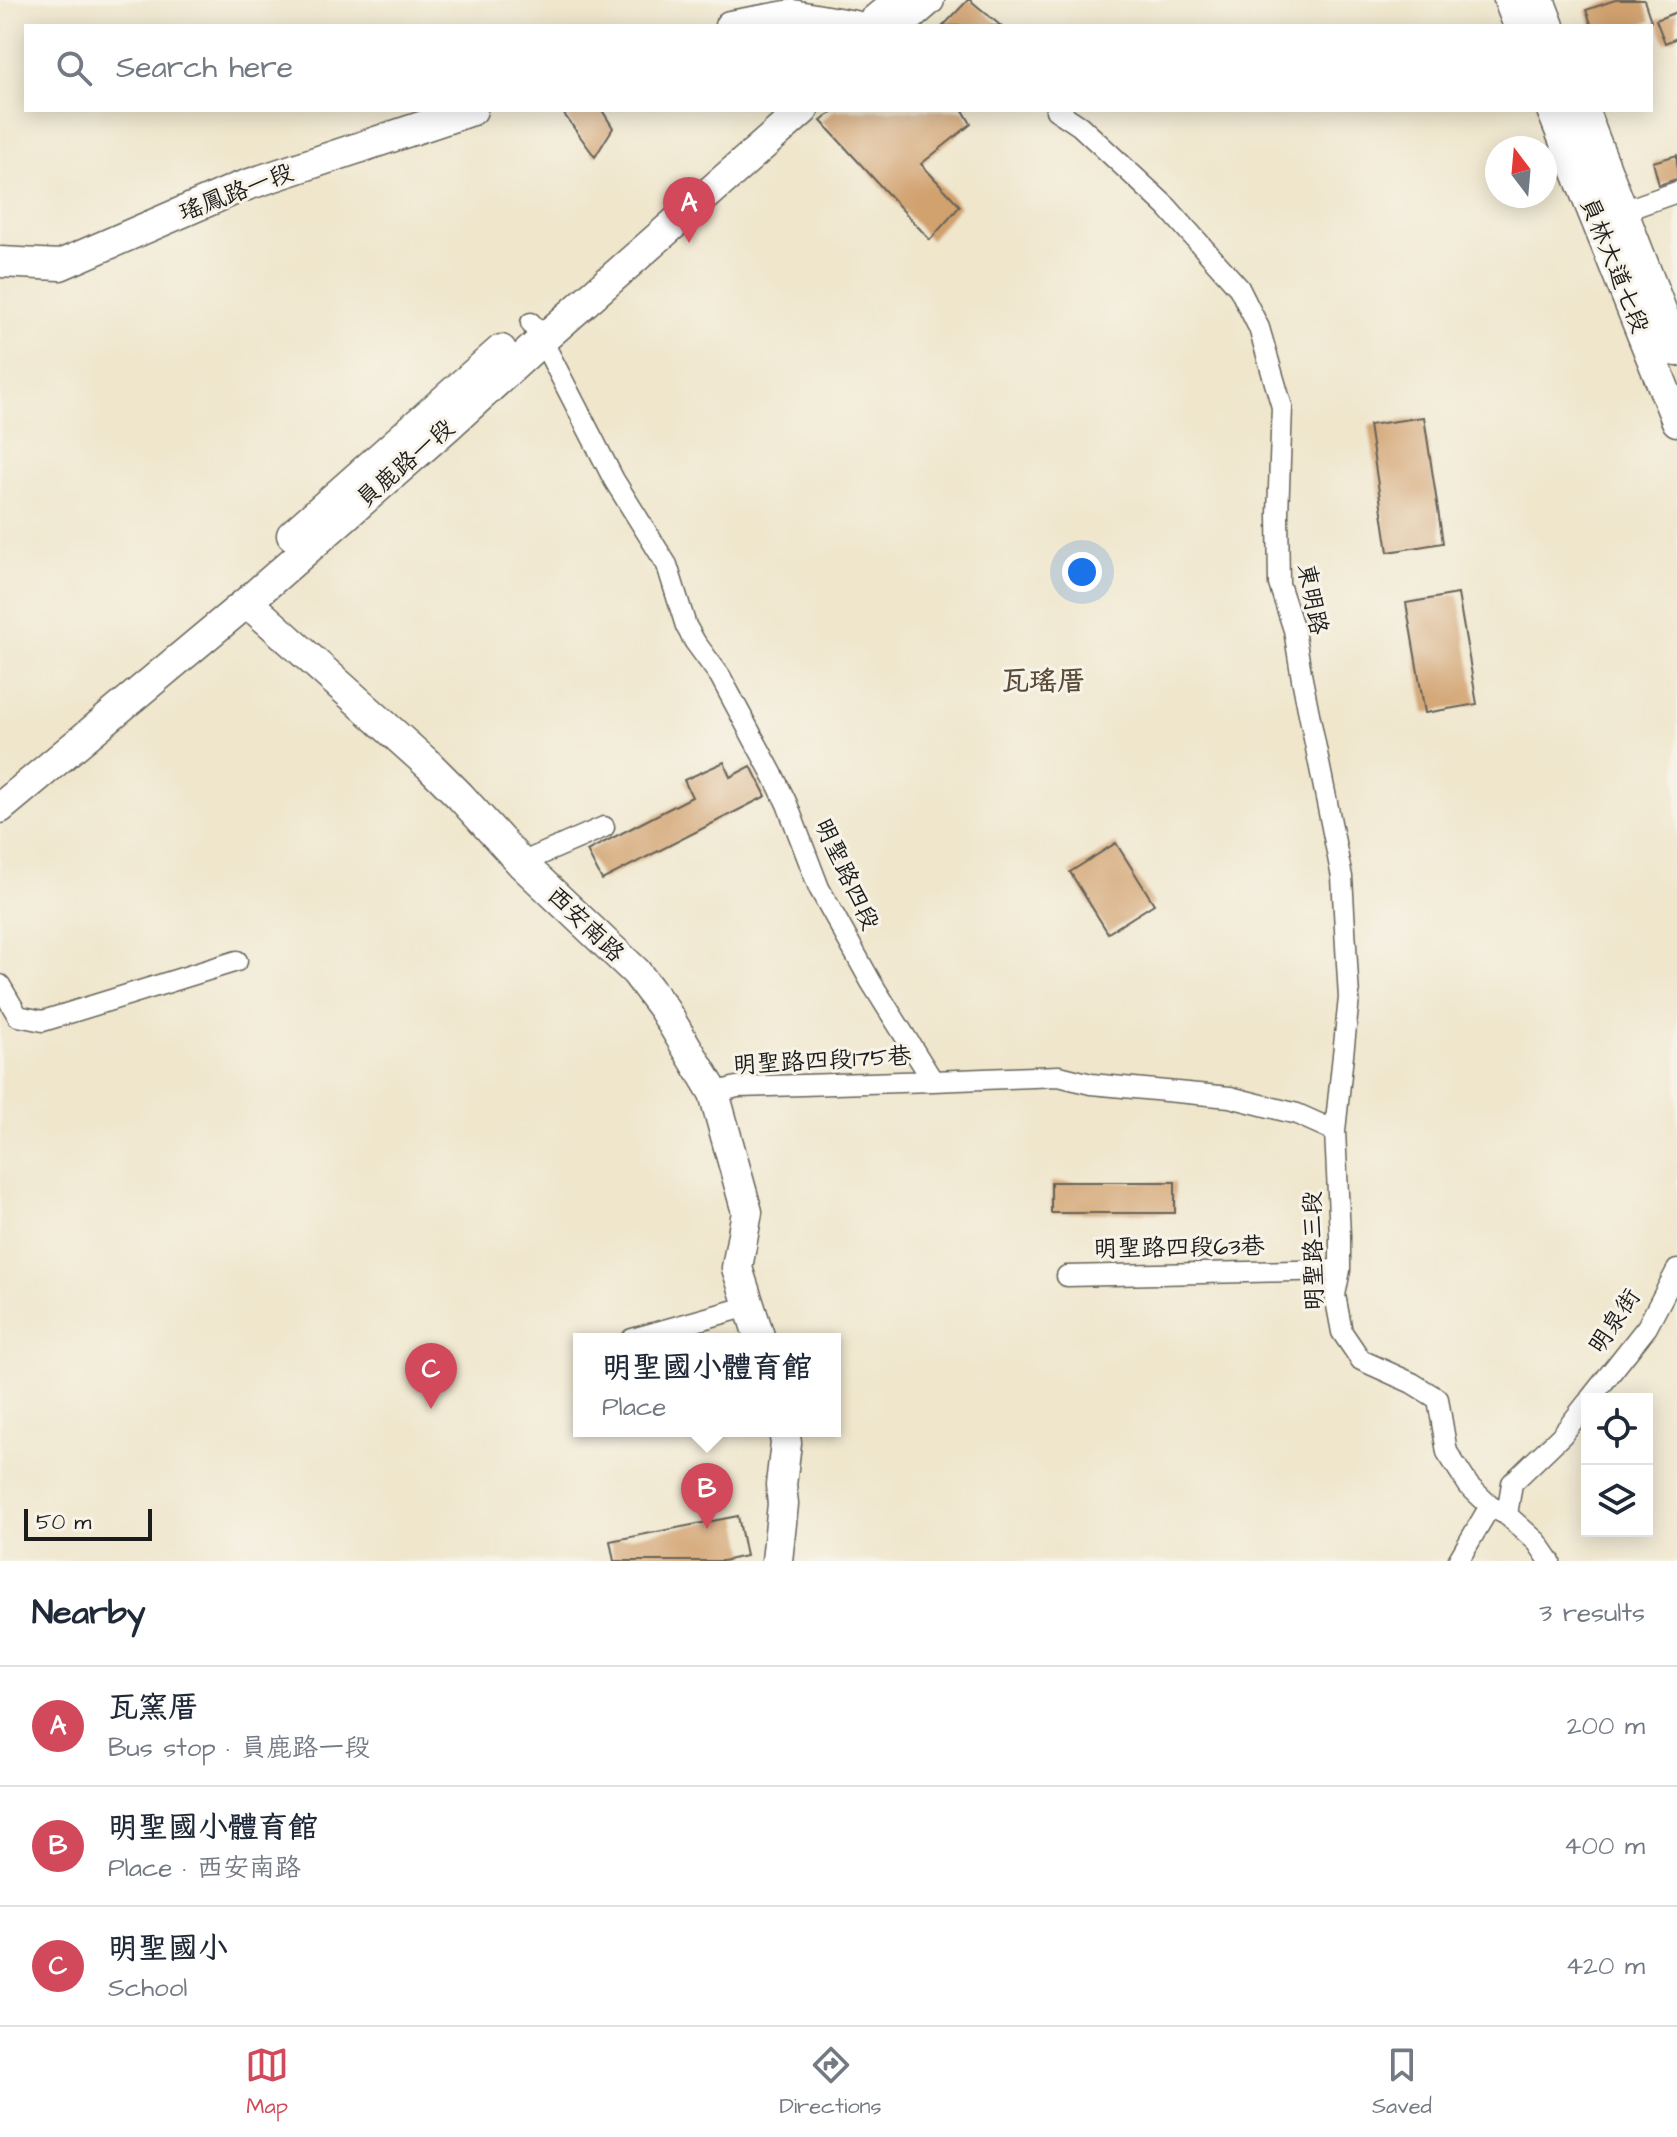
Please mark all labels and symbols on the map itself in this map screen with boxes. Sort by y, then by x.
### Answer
north arrow [1485,136,1557,208]
street label: 瑤鳳路一段 [174,156,298,230]
pin: A [663,177,715,243]
street label: 員林大道七段 [1571,192,1657,339]
street label: 員鹿路一段 [349,412,462,516]
your location [1062,552,1102,592]
street label: 東明路 [1288,561,1336,638]
district label: 瓦瑤厝 [1001,662,1085,701]
street label: 明聖路四段 [805,813,887,936]
street label: 西安南路 [539,879,632,970]
street label: 明聖路四段175巷 [732,1039,912,1083]
street label: 明聖路三段 [1296,1191,1332,1311]
street label: 明聖路四段63巷 [1093,1230,1265,1266]
street label: 明泉街 [1581,1282,1649,1361]
pin: C [405,1343,457,1409]
pin: B [681,1463,733,1529]
scale bar [24,1505,152,1541]

